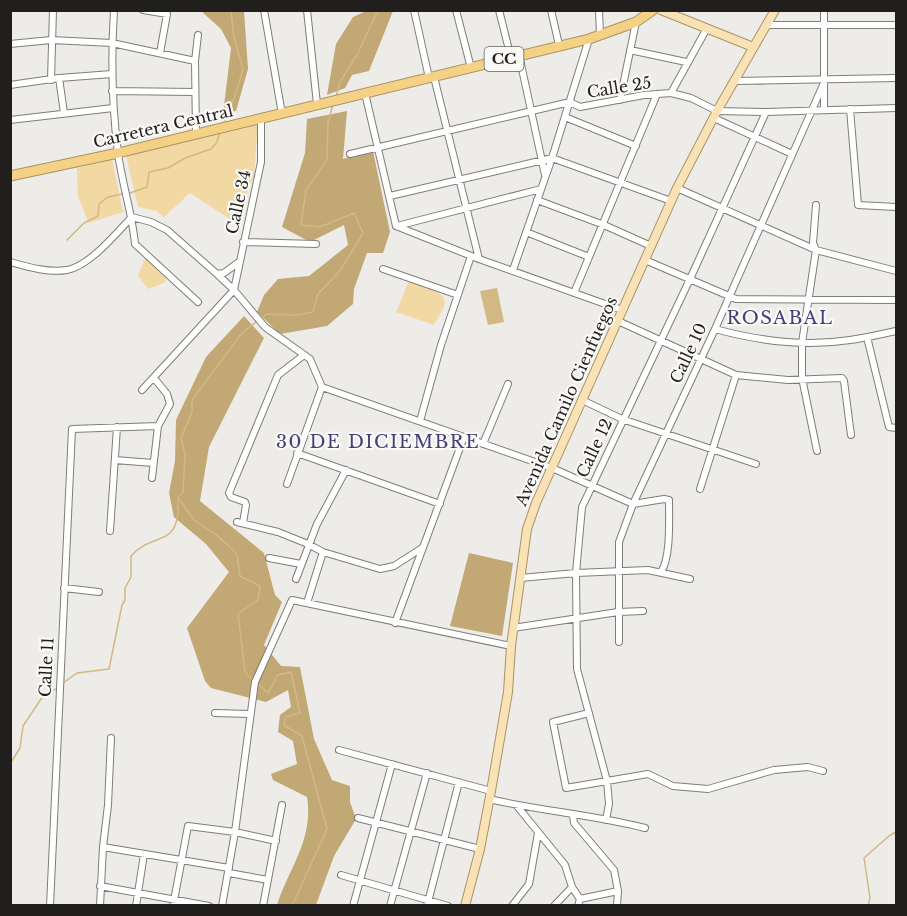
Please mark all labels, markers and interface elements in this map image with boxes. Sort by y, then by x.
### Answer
road number: CC [484,47,524,71]
street label: Calle 25 [585,72,653,102]
street label: Carretera Central [91,100,235,152]
street label: Calle 34 [221,168,255,236]
street label: Avenida Camilo Cienfuegos [510,293,621,510]
district label: ROSABAL [726,307,834,329]
street label: Calle 10 [665,320,711,386]
street label: Calle 12 [572,415,616,481]
district label: 30 DE DICIEMBRE [276,431,480,453]
street label: Calle 11 [34,636,58,698]

